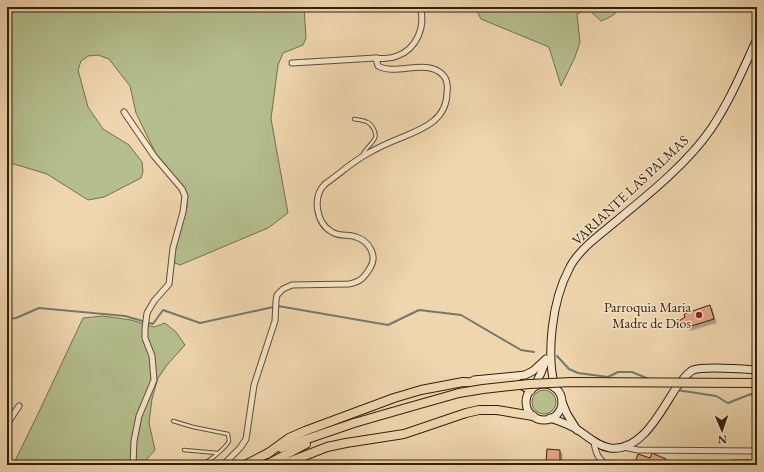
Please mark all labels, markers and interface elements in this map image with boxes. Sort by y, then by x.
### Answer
street label: VARIANTE LAS PALMAS [568,131,692,249]
place label: Parroquia Maria Madre de Dios [604,298,691,332]
marker: Parroquia Maria Madre de Dios [694,310,704,320]
north arrow [702,410,742,450]
text: N [718,433,727,447]

